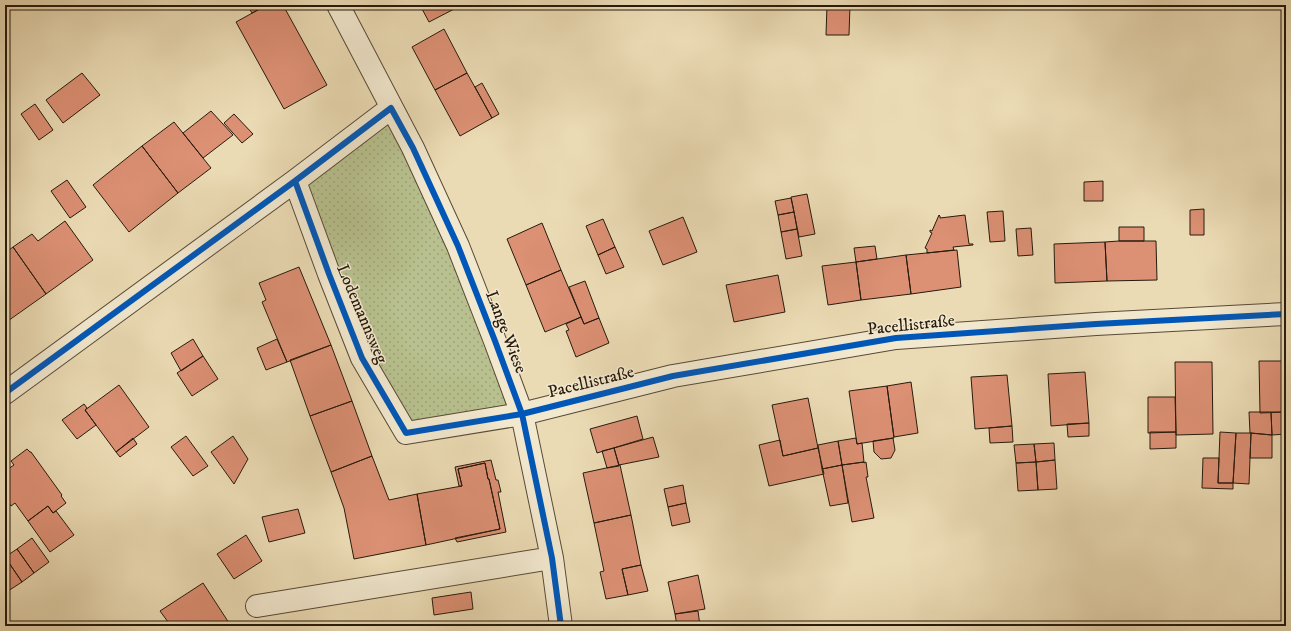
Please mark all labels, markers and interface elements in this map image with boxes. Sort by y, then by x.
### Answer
street label: Lodemannsweg [331,261,393,368]
street label: Lange Wiese [480,287,532,377]
street label: Pacellistraße [866,309,956,341]
street label: Pacellistraße [546,361,636,403]

